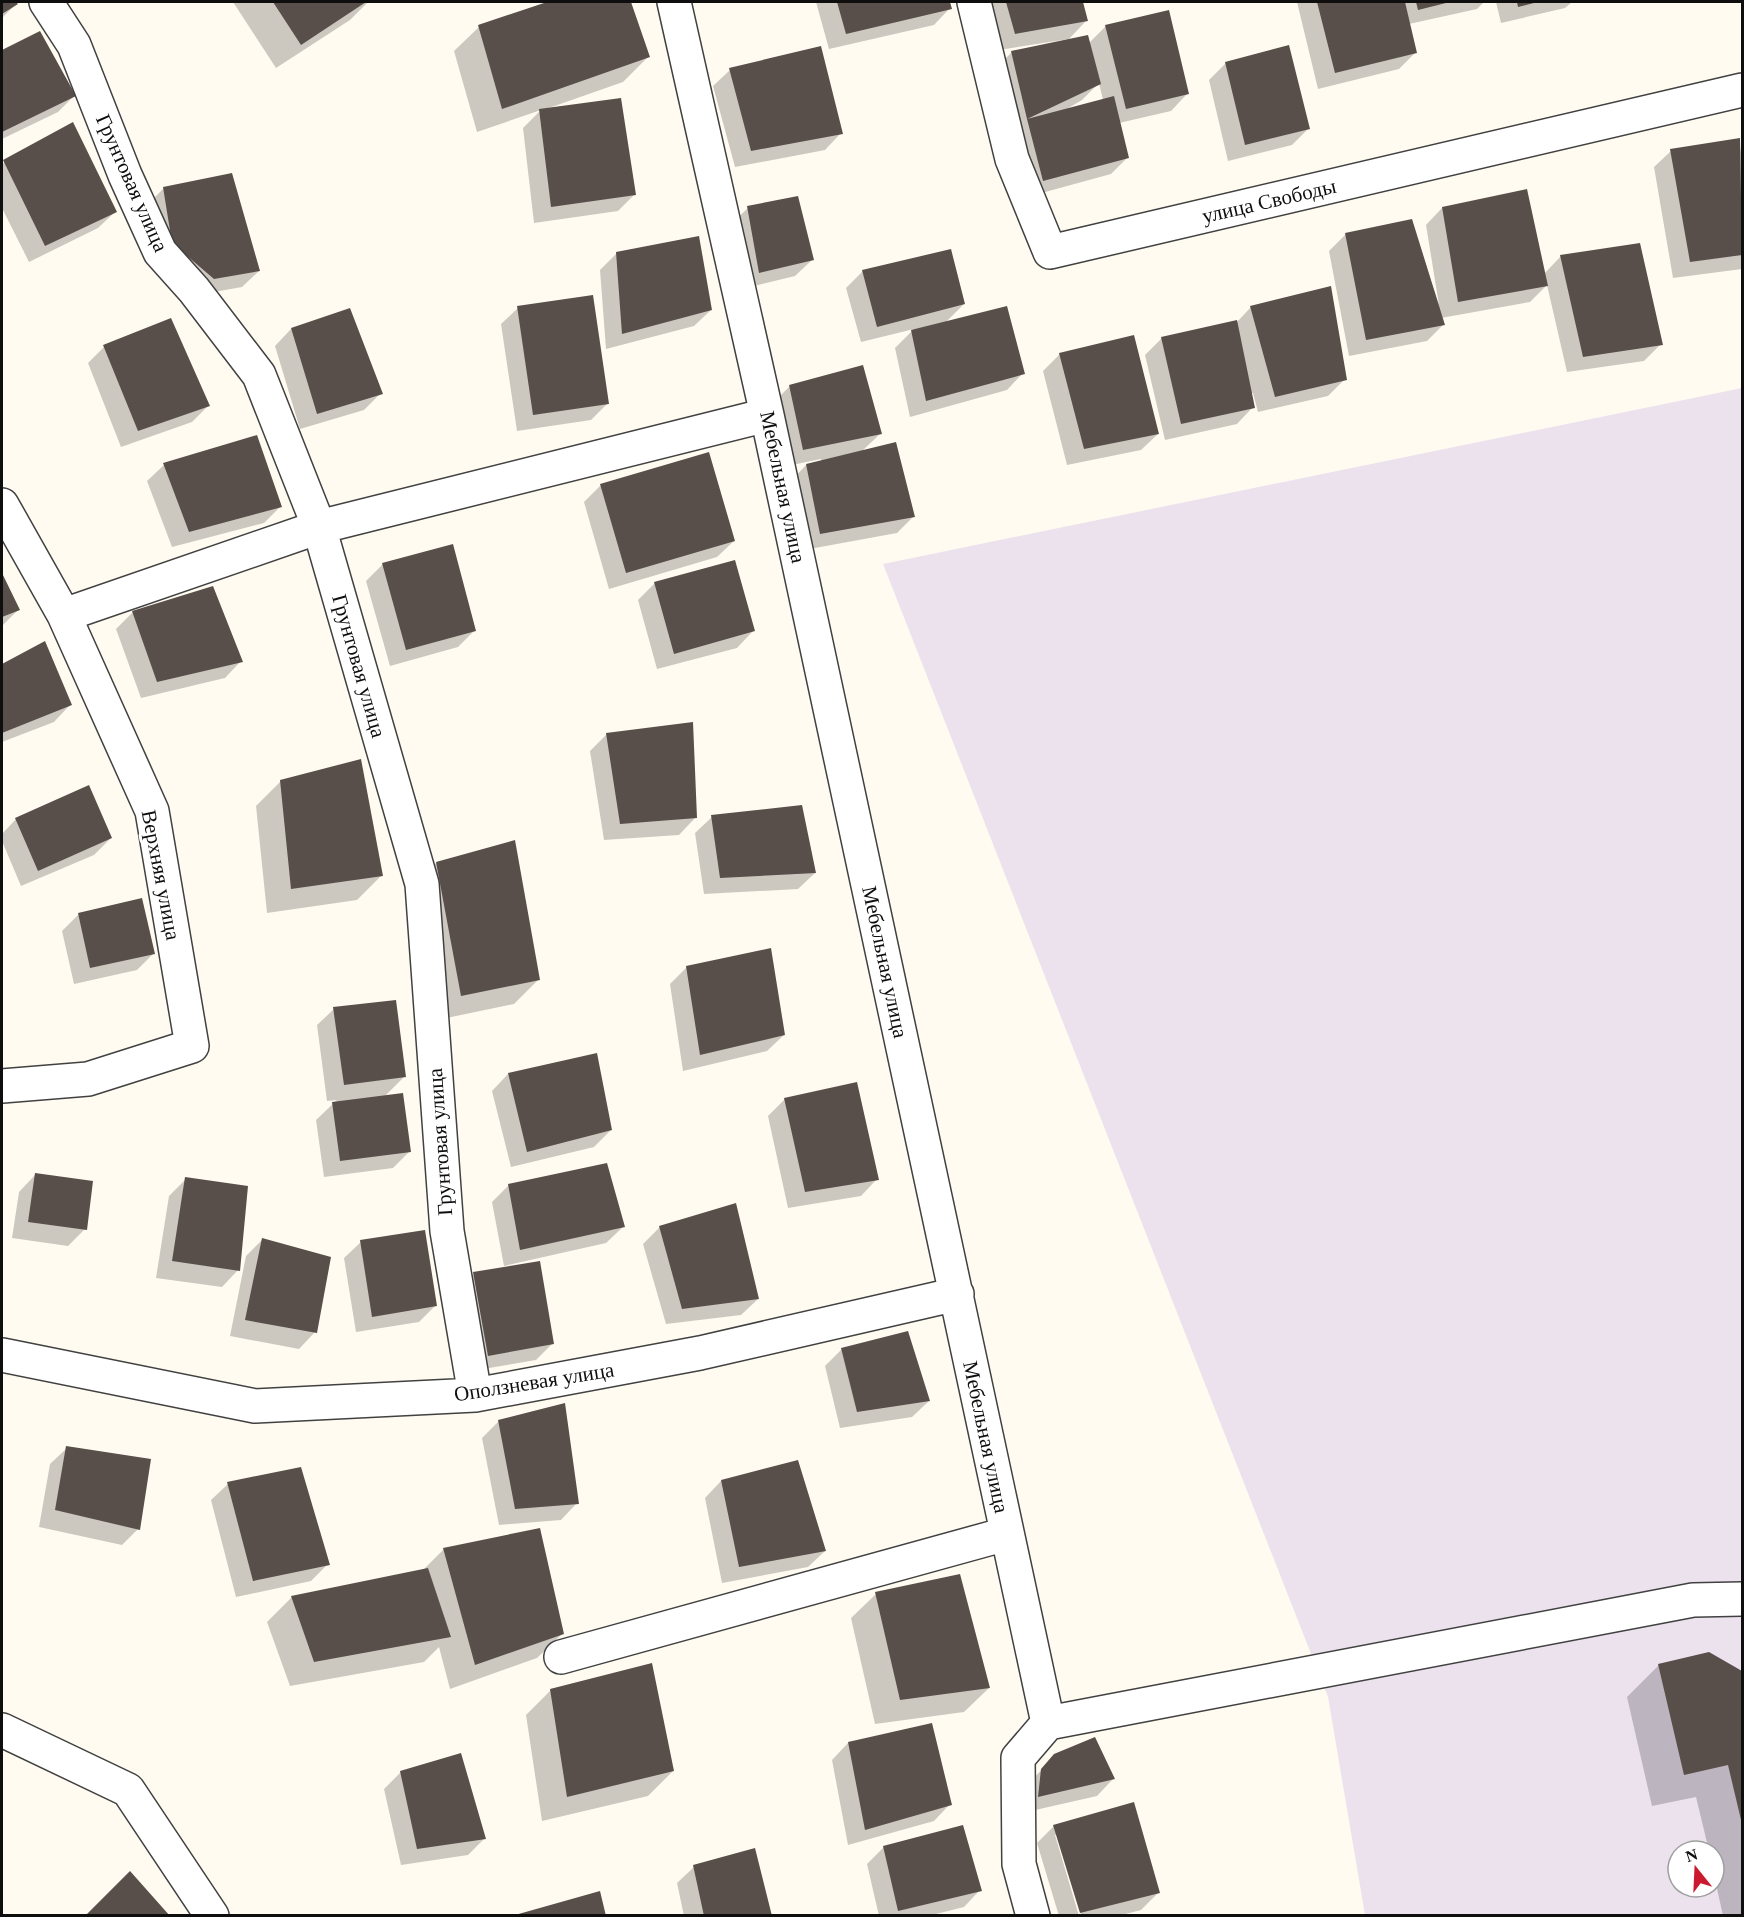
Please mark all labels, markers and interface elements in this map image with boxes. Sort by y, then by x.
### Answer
street label: Грунтовая улица [91,111,173,256]
street label: улица Свободы [1200,174,1338,228]
street label: Мебельная улица [755,409,811,566]
street label: Грунтовая улица [327,592,391,741]
street label: Верхняя улица [137,808,186,943]
street label: Мебельная улица [857,884,913,1041]
street label: Грунтовая улица [423,1067,457,1217]
street label: Оползневая улица [452,1357,616,1406]
street label: Мебельная улица [958,1359,1014,1516]
north arrow [1666,1839,1726,1899]
text: N [1683,1845,1700,1865]

